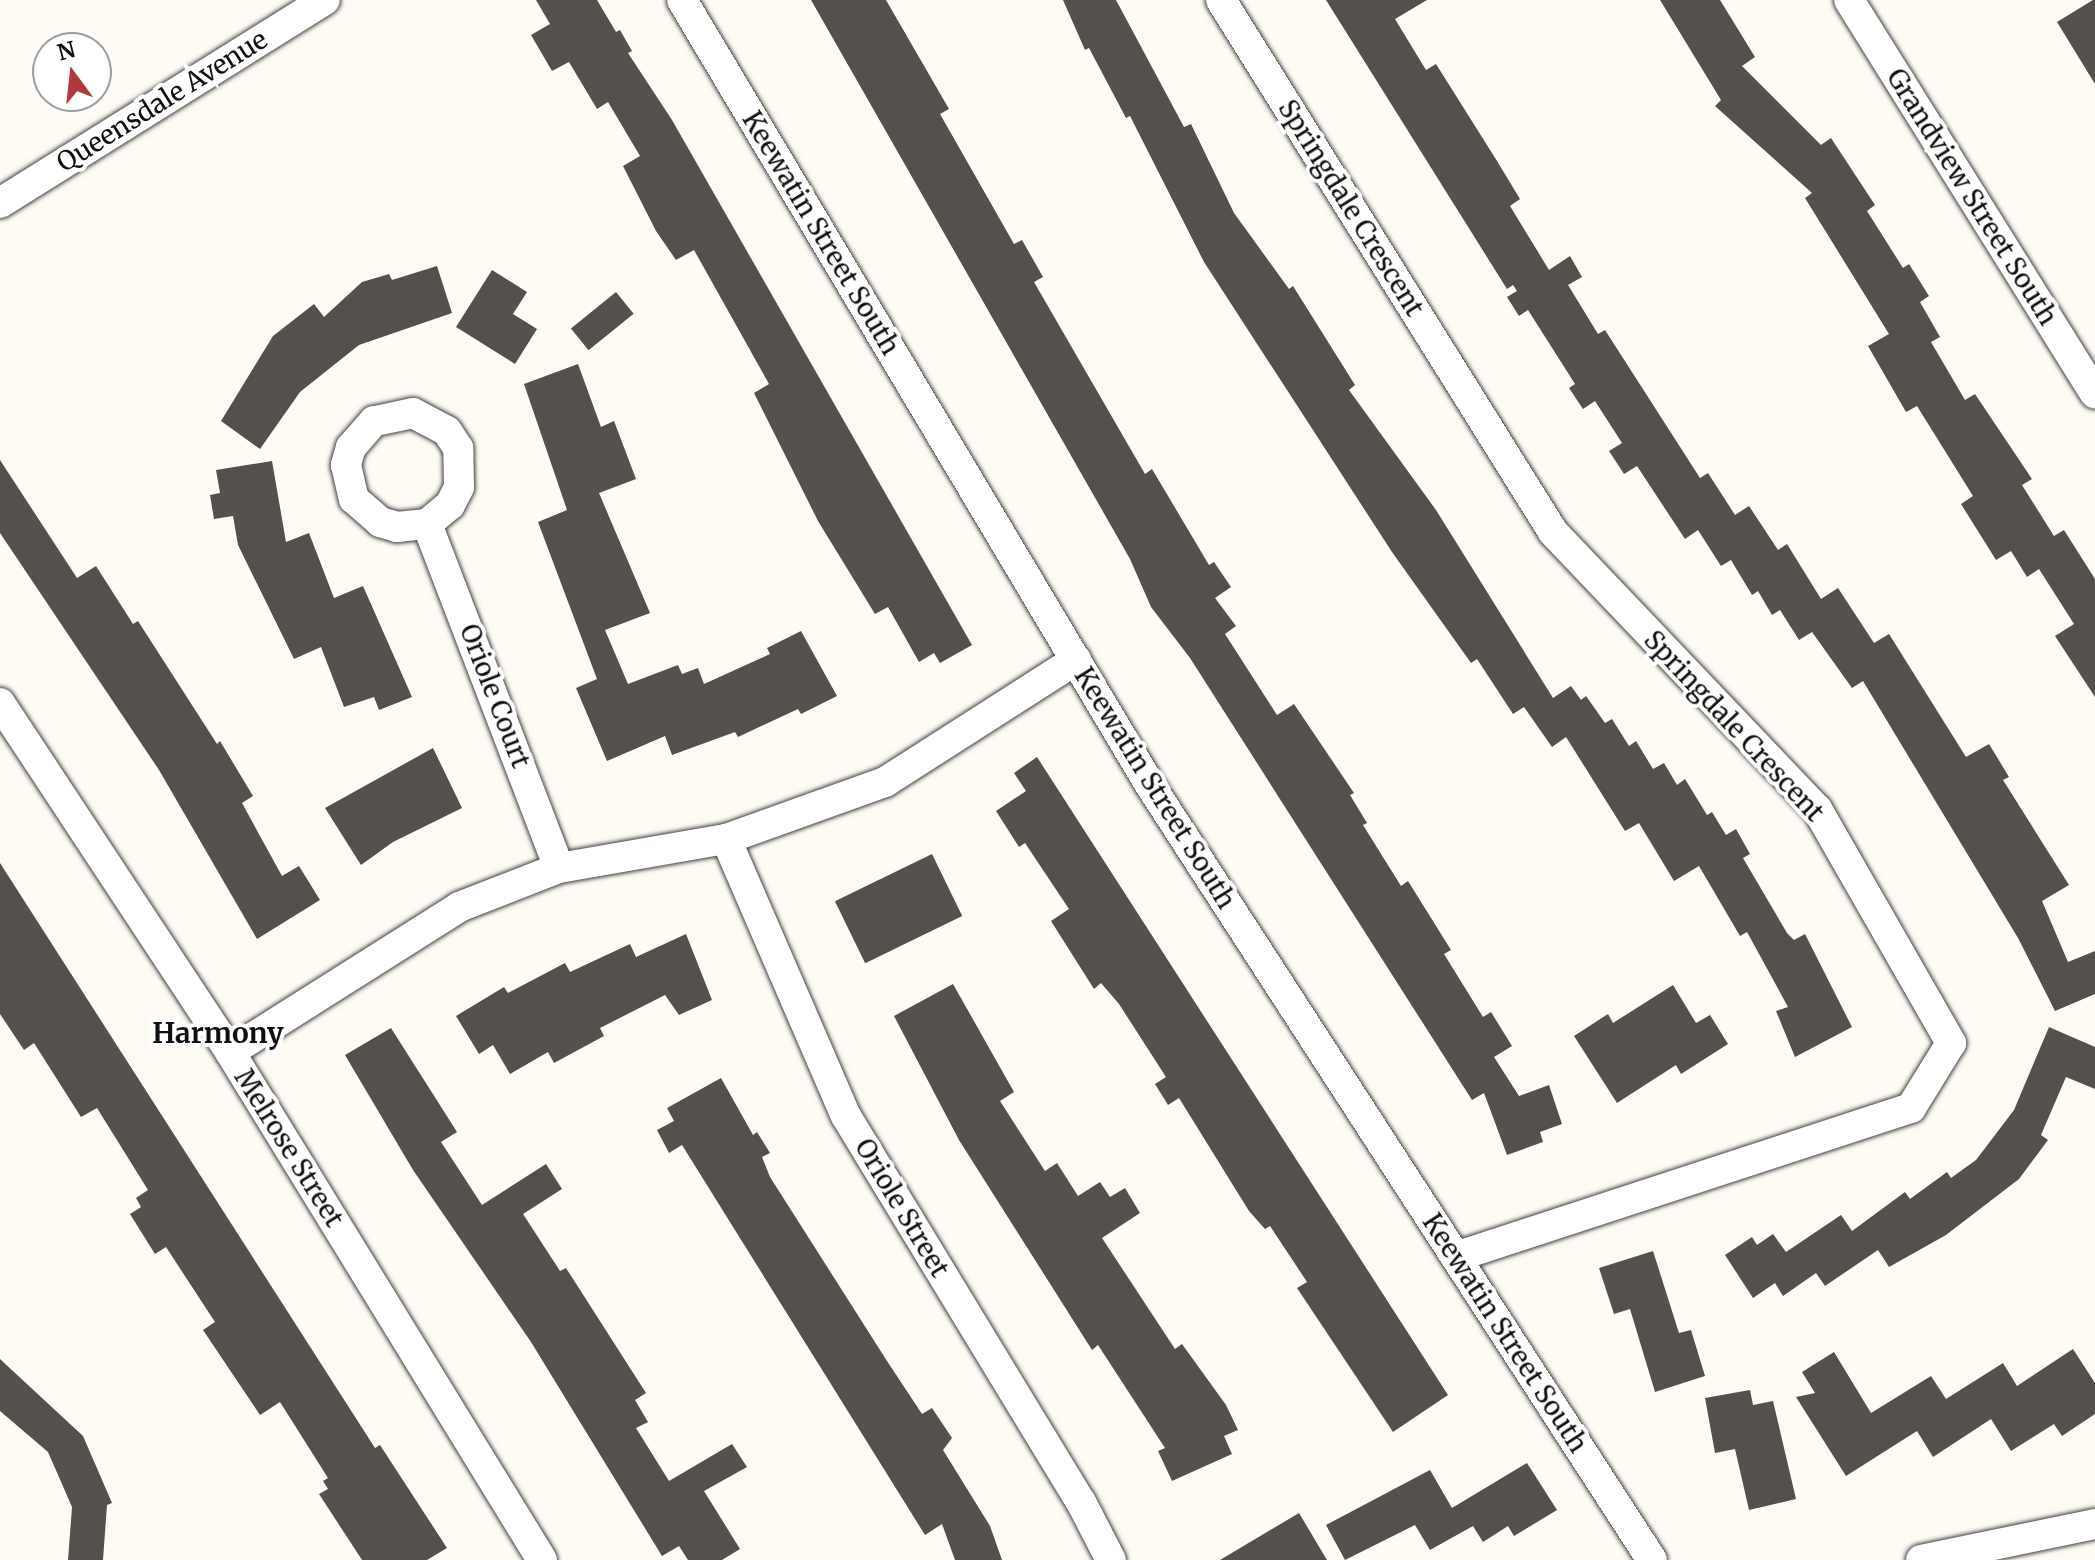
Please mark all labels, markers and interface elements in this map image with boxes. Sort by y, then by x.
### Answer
street label: Queensdale Avenue [51,24,273,178]
north arrow [32,32,112,112]
text: N [54,35,78,67]
street label: Grandview Street South [1880,63,2064,331]
street label: Springdale Crescent [1272,94,1430,322]
street label: Keewatin Street South [736,106,906,360]
street label: Oriole Court [453,620,537,772]
street label: Springdale Crescent [1638,624,1830,828]
street label: Keewatin Street South [1068,662,1242,914]
district label: Harmony [152,1016,284,1050]
street label: Melrose Street [228,1063,350,1233]
street label: Oriole Street [848,1133,956,1283]
street label: Keewatin Street South [1416,1208,1594,1458]

